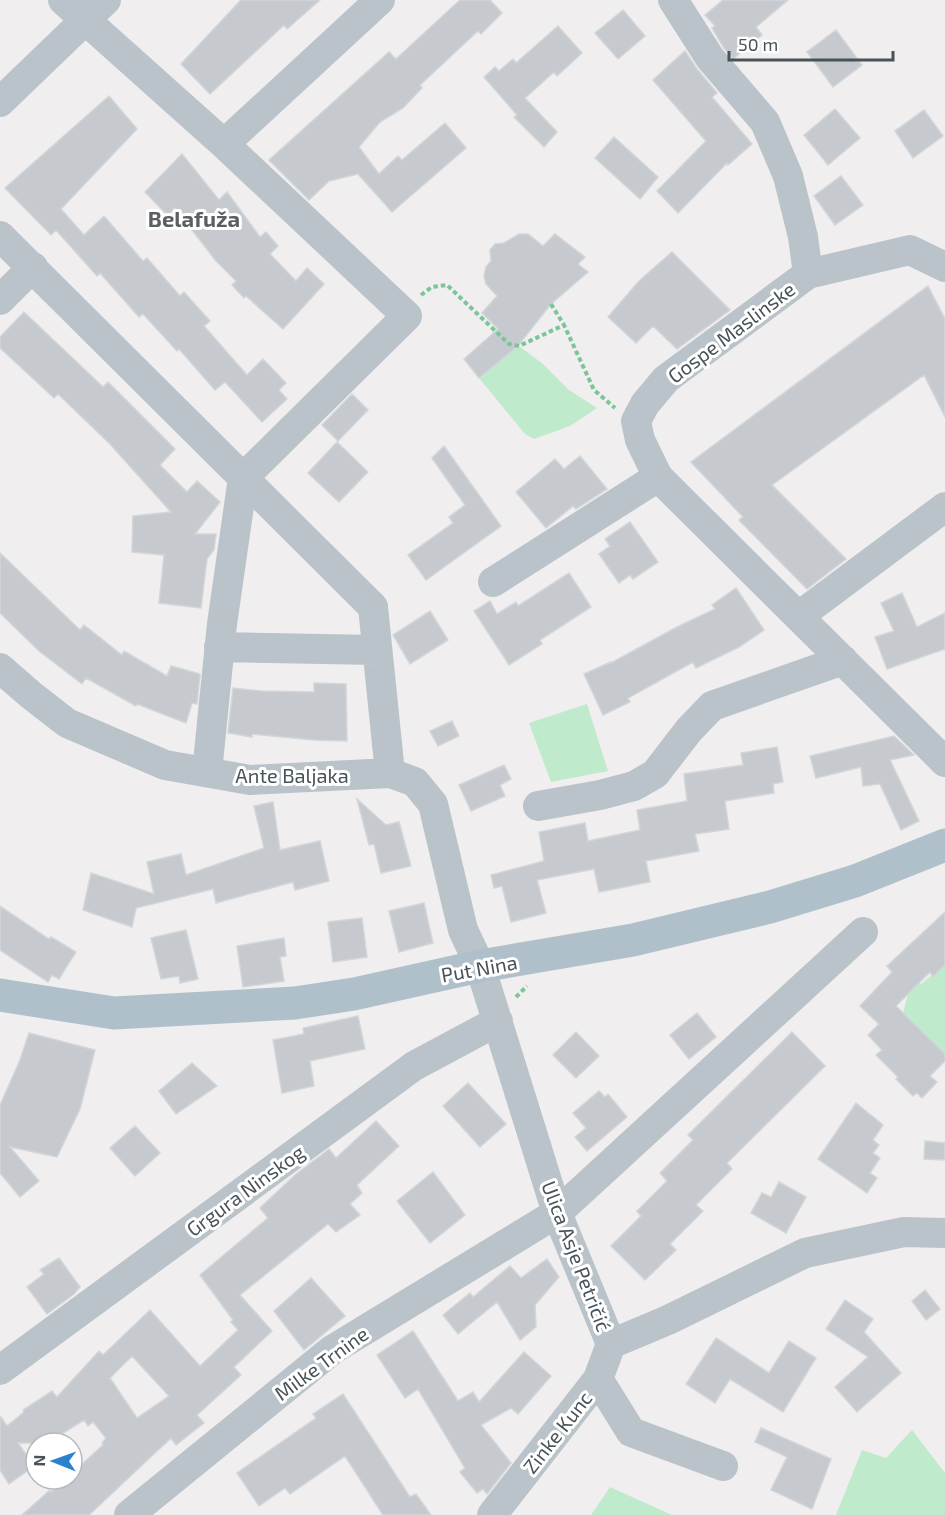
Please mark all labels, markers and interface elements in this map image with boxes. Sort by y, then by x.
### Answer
scale bar [729,24,892,62]
text: 50 m [738,33,778,55]
district label: Belafuža [148,205,240,231]
street label: Gospe Maslinske [663,276,799,388]
street label: Ante Baljaka [235,763,349,787]
street label: Put Nina [439,950,519,986]
street label: Grgura Ninskog [181,1139,309,1241]
street label: Ulica Asje Petričić [537,1177,617,1335]
street label: Milke Trnine [270,1321,372,1405]
street label: Zinke Kunc [518,1386,597,1478]
north arrow [24,1431,84,1491]
text: N [29,1455,48,1467]

